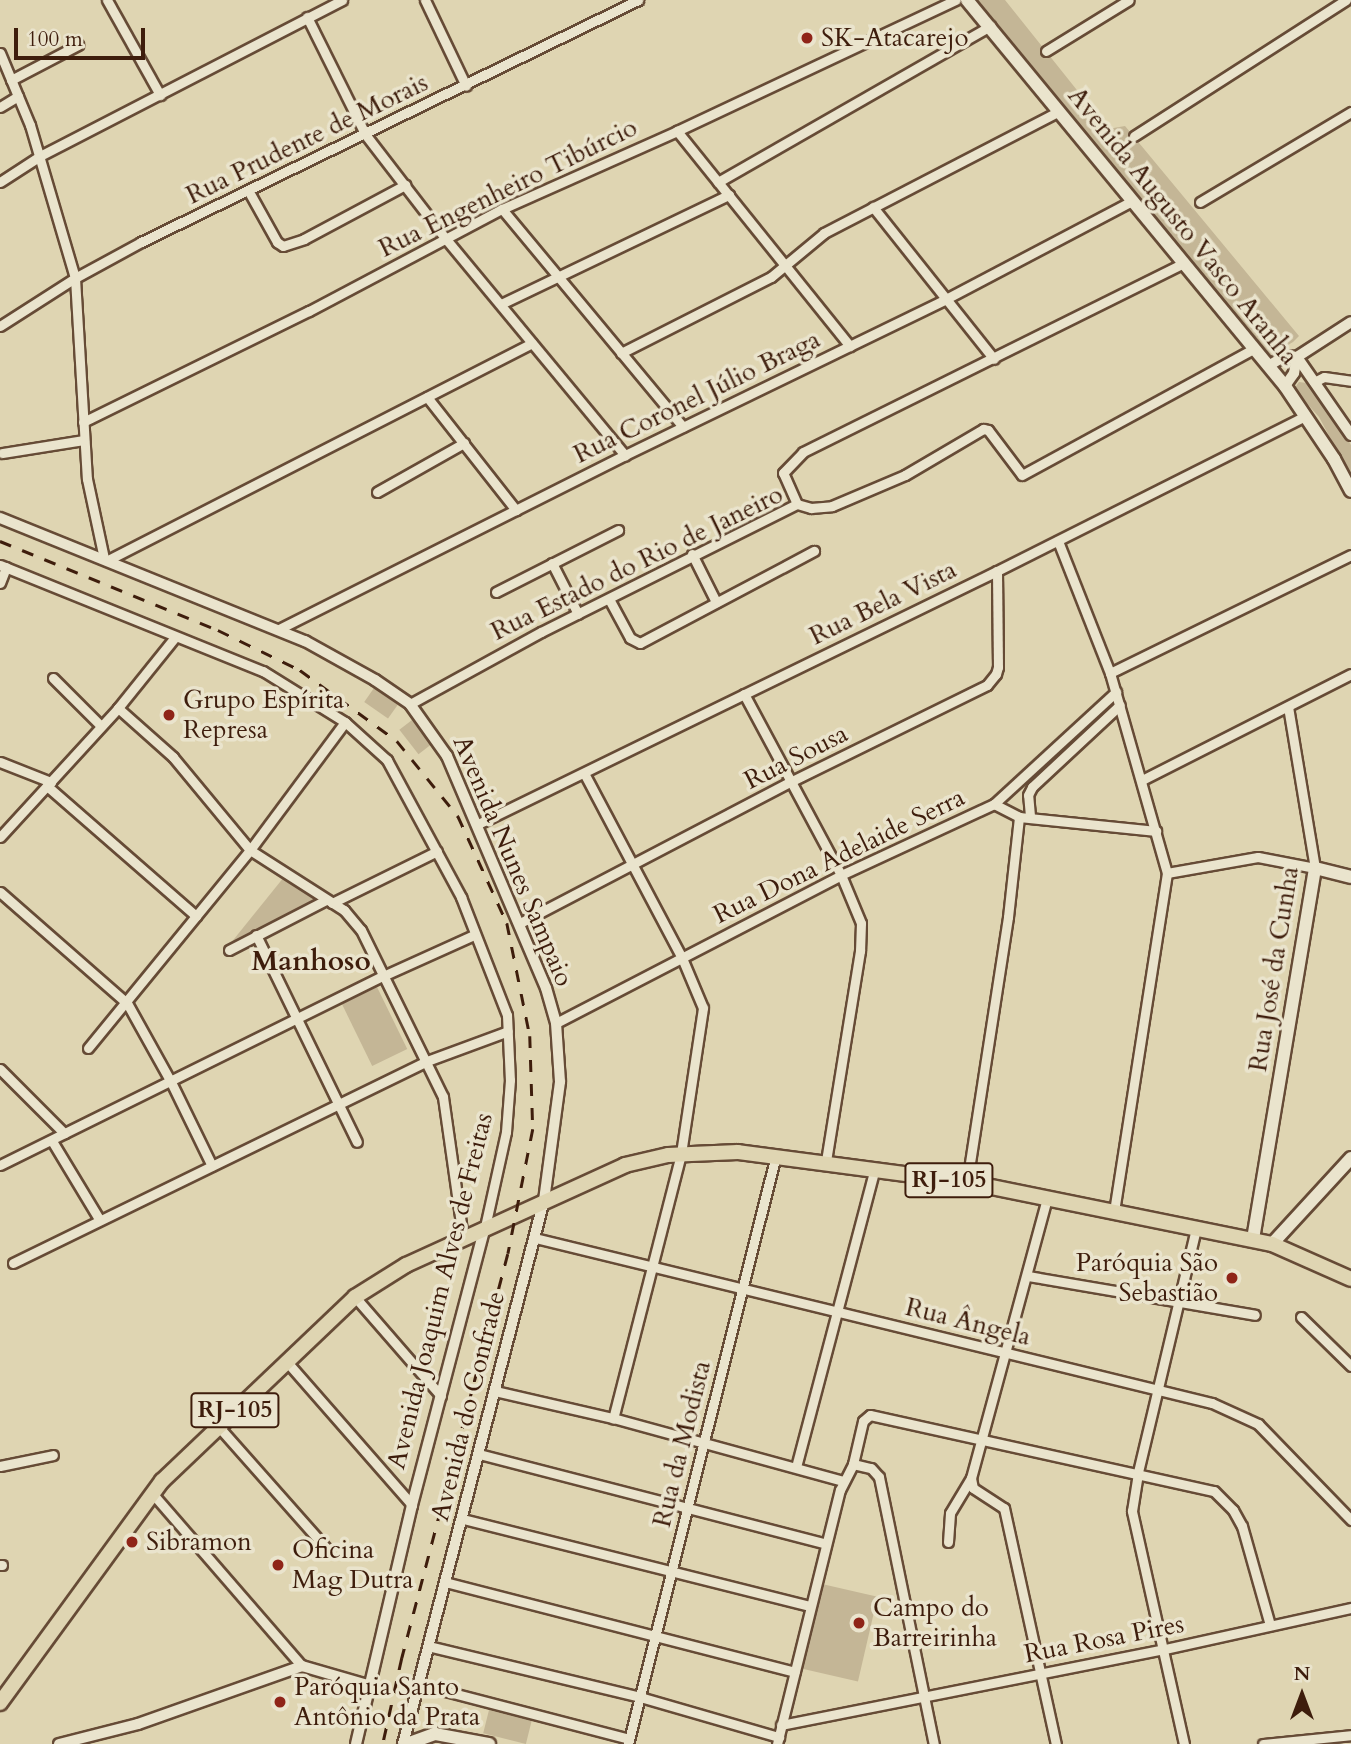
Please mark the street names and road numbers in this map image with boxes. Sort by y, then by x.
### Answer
street label: Rua Prudente de Morais [181,67,433,211]
street label: Avenida Augusto Vasco Aranha [1061,81,1305,371]
street label: Rua Engenheiro Tibúrcio [374,112,642,264]
street label: Rua Coronel Júlio Braga [569,324,825,470]
street label: Rua Estado do Rio de Janeiro [486,479,788,647]
street label: Rua Bela Vista [805,554,961,652]
street label: Rua Sousa [739,718,853,796]
street label: Avenida Nunes Sampaio [446,731,580,991]
street label: Rua Dona Adelaide Serra [708,782,970,930]
street label: Rua José da Cunha [1242,864,1306,1074]
street label: Avenida Joaquim Alves de Freitas [381,1110,499,1472]
road number: RJ-105 [904,1160,995,1200]
street label: Avenida do Confrade [424,1288,512,1524]
street label: Rua Ângela [902,1291,1034,1353]
street label: Rua da Modista [646,1358,718,1530]
road number: RJ-105 [190,1390,280,1430]
street label: Rua Rosa Pires [1021,1608,1187,1670]

